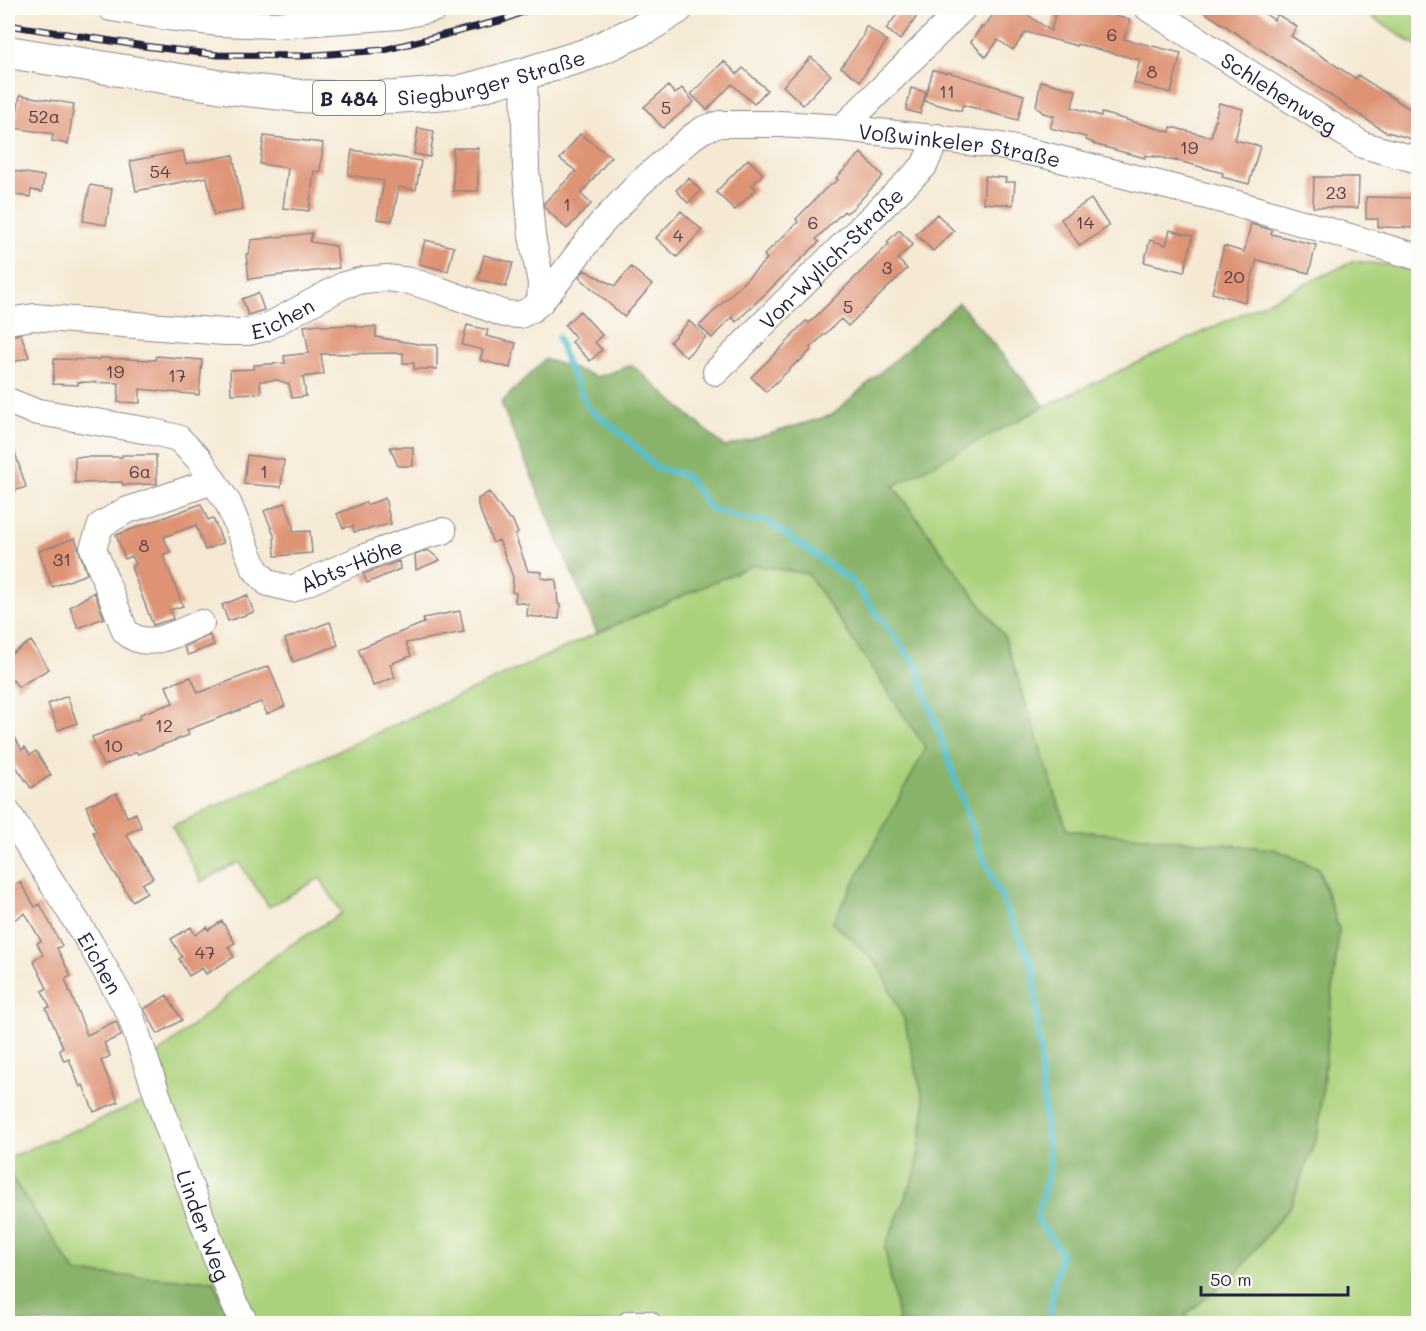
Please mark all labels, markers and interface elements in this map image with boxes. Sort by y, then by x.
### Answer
house number: 6 [1107,22,1117,46]
street label: Siegburger Straße [396,42,588,110]
street label: Schlehenweg [1216,45,1342,139]
house number: 8 [1147,59,1158,83]
house number: 11 [939,79,955,103]
road number: B 484 [313,81,385,115]
house number: 5 [661,95,671,119]
house number: 52a [28,104,60,128]
street label: Voßwinkeler Straße [857,116,1064,172]
house number: 19 [1180,135,1199,159]
house number: 54 [149,159,171,183]
house number: 23 [1326,180,1346,204]
street label: Von-Wylich-Straße [753,181,909,334]
house number: 1 [563,192,571,216]
house number: 6 [808,210,818,234]
house number: 14 [1076,210,1095,234]
house number: 4 [673,223,684,247]
house number: 3 [882,255,892,279]
house number: 20 [1223,264,1245,288]
street label: Eichen [248,291,318,344]
house number: 5 [843,294,853,318]
house number: 19 [106,359,125,383]
house number: 17 [168,363,186,387]
house number: 6a [129,459,151,483]
house number: 1 [260,459,268,483]
street label: Abts-Höhe [295,531,406,597]
house number: 8 [139,533,150,557]
house number: 31 [53,547,71,571]
house number: 12 [155,713,173,737]
house number: 10 [103,733,123,757]
street label: Eichen [73,926,129,998]
house number: 47 [195,940,215,964]
street label: Linder Weg [171,1166,237,1285]
scale bar [1201,1259,1348,1297]
text: 50 m [1210,1267,1252,1291]

